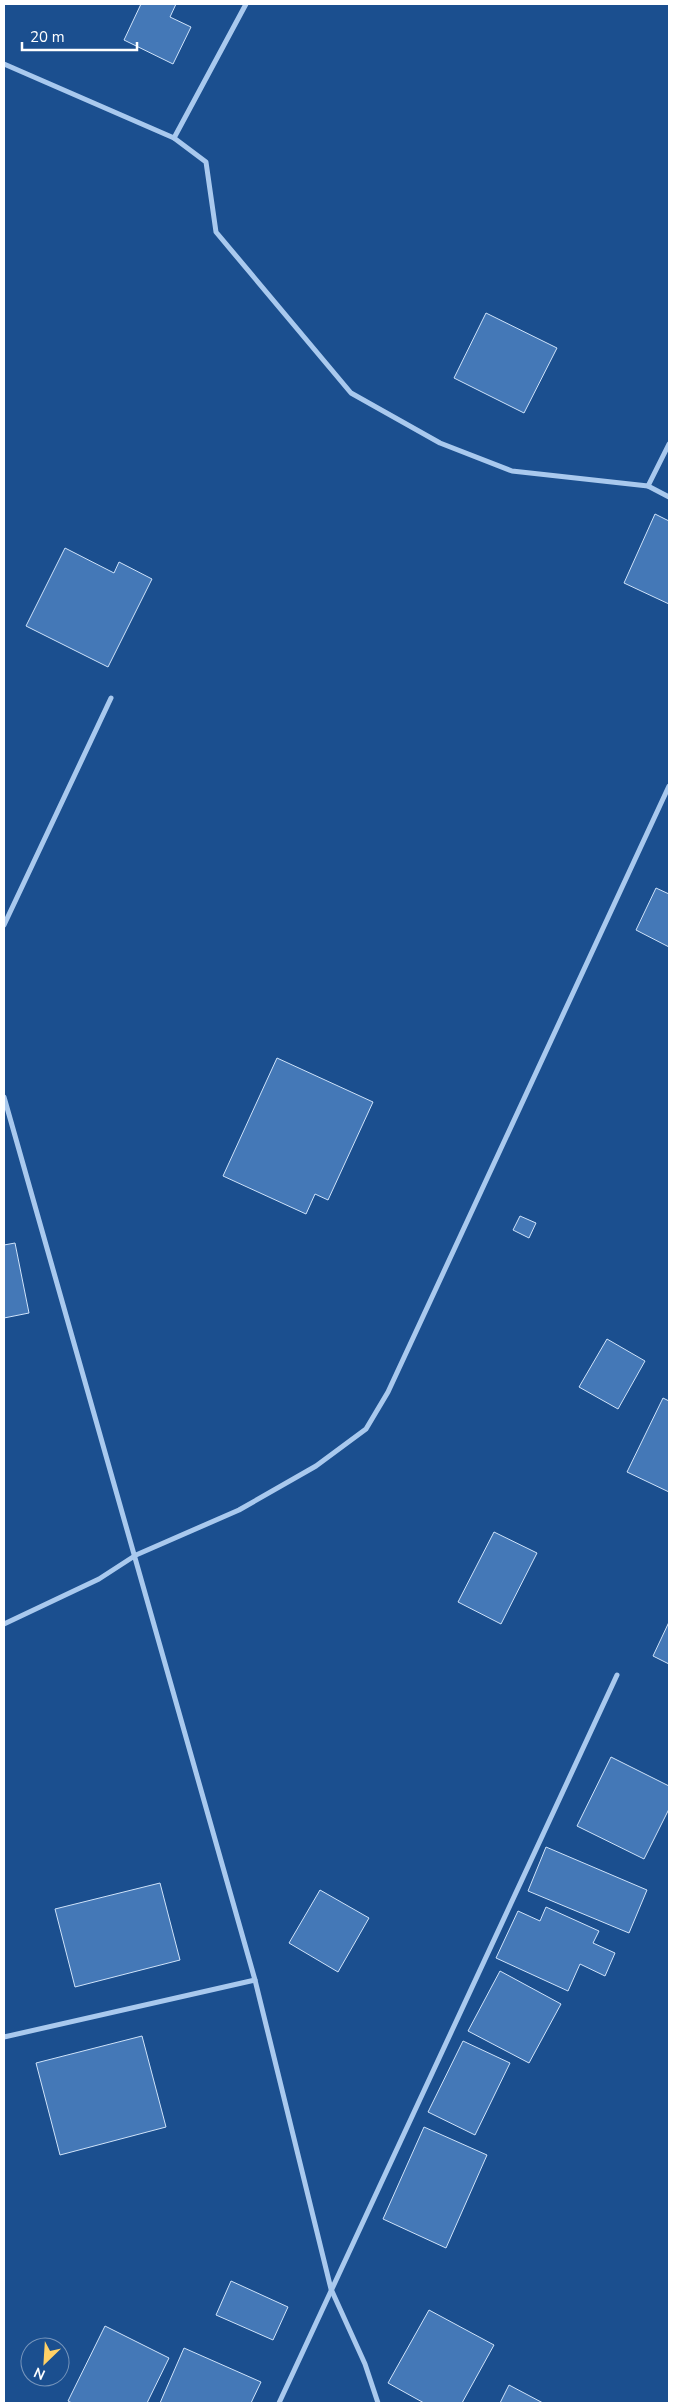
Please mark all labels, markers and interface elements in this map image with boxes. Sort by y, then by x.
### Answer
scale bar [22,20,138,52]
text: 20 m [30,27,65,47]
north arrow [20,2337,70,2387]
text: N [31,2363,48,2384]

